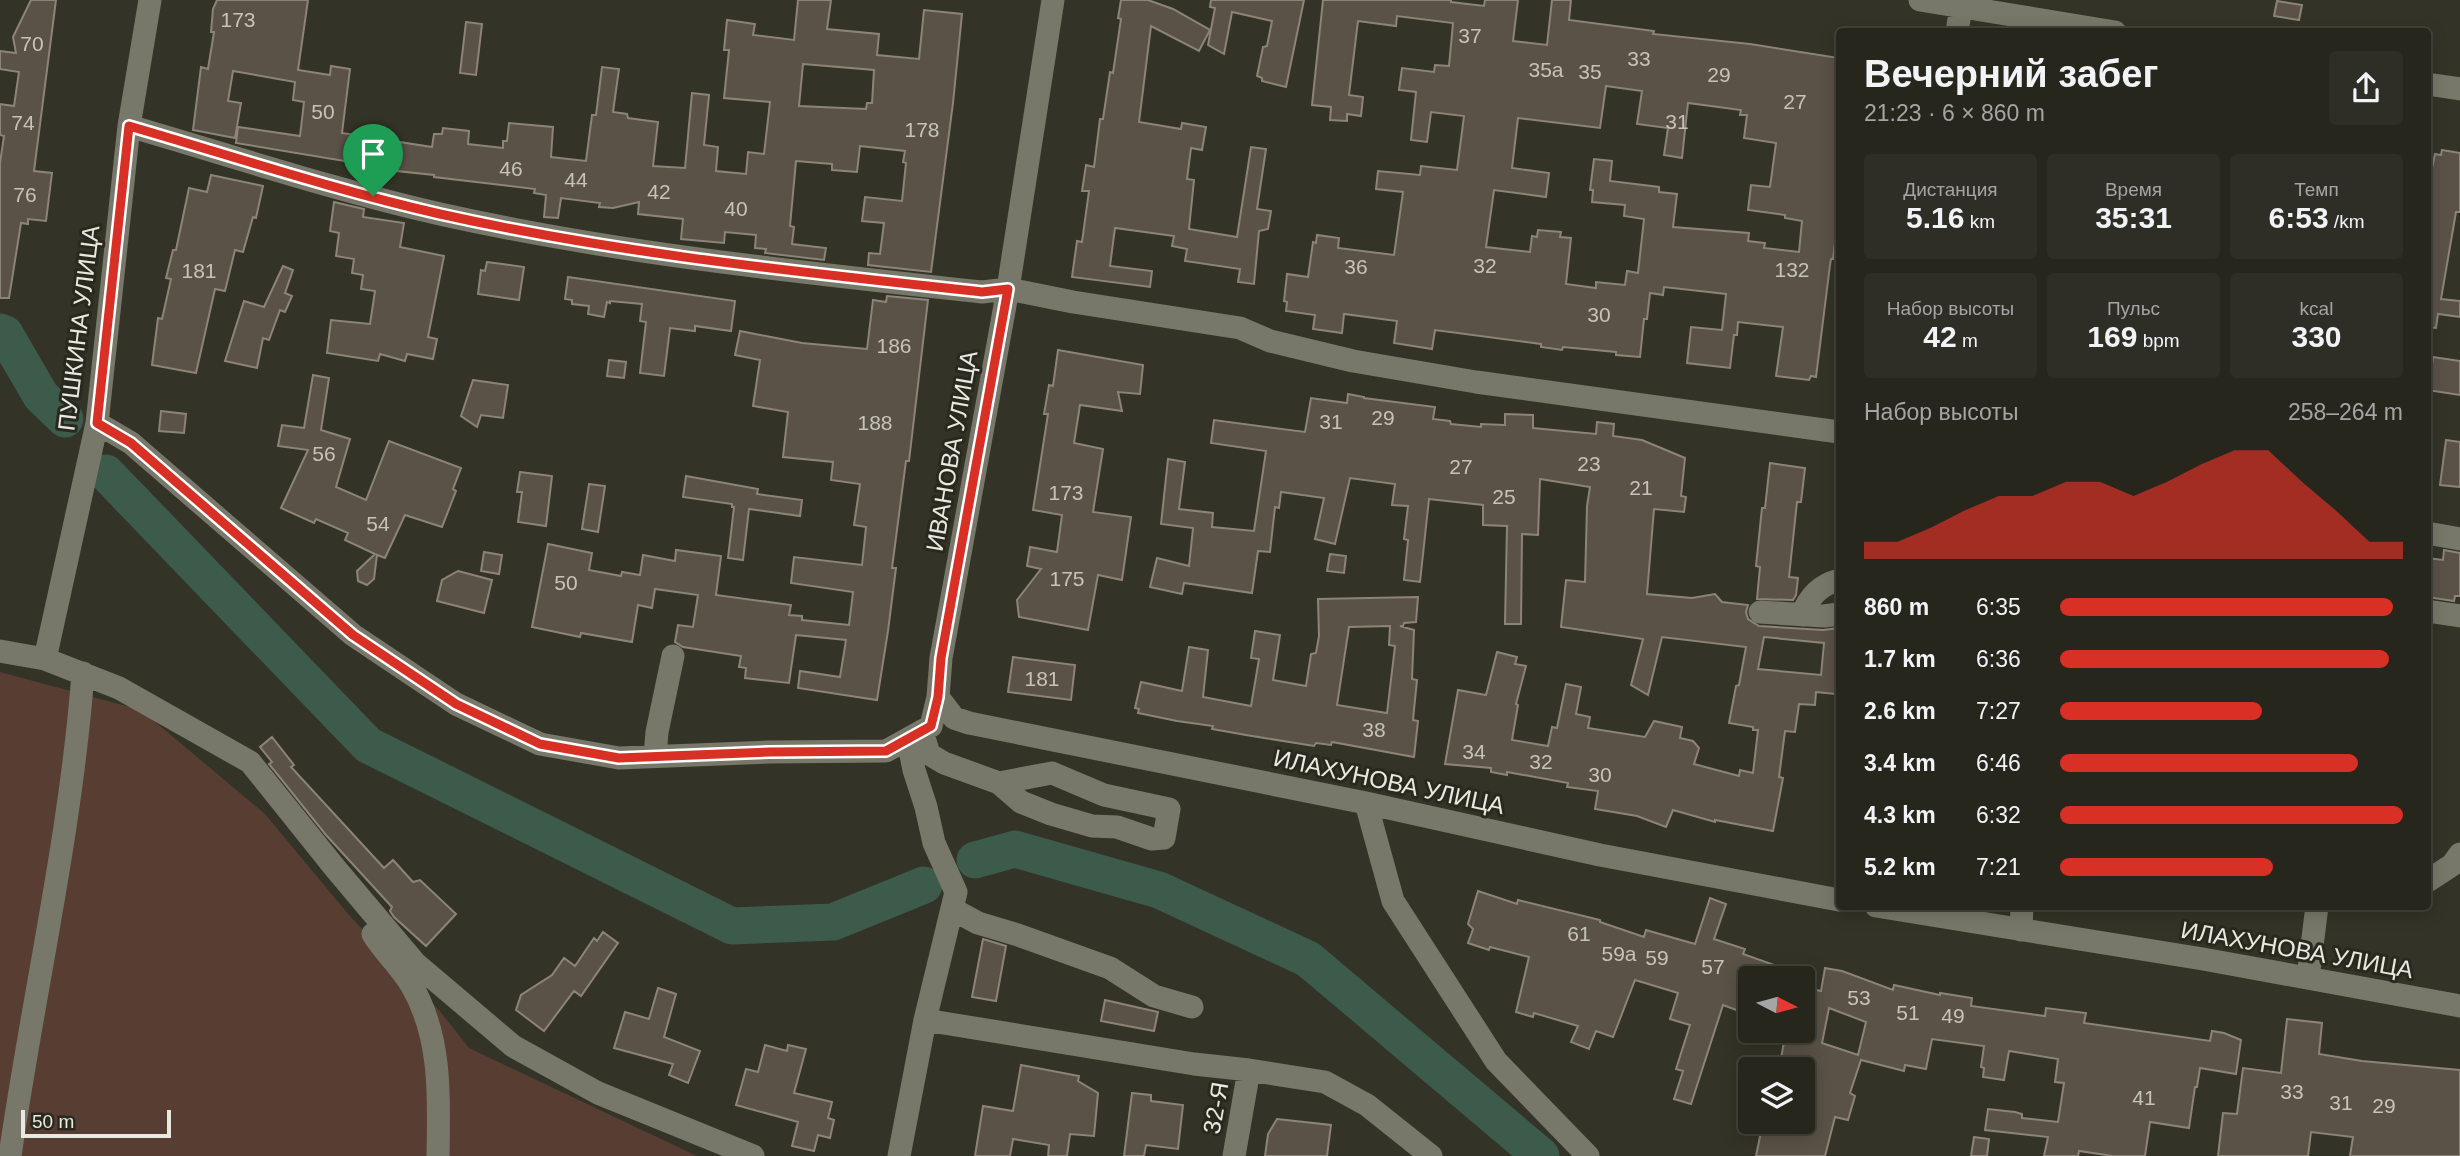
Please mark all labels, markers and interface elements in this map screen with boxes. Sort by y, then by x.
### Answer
house number: 173 [220,8,256,31]
house number: 37 [1458,24,1482,47]
house number: 70 [20,32,44,55]
house number: 33 [1627,47,1651,70]
button: share [2329,51,2403,125]
text: Вечерний забег [1864,53,2158,95]
house number: 35а [1528,58,1564,81]
house number: 35 [1578,60,1602,83]
house number: 29 [1707,63,1731,86]
house number: 27 [1783,90,1807,113]
house number: 50 [311,100,335,123]
text: 21:23 · 6 × 860 m [1864,100,2045,126]
house number: 31 [1665,110,1689,133]
house number: 74 [11,111,35,134]
house number: 178 [904,118,940,141]
pin [343,124,403,196]
icon: arrive [354,135,392,173]
house number: 46 [499,157,523,180]
house number: 44 [564,168,588,191]
text: Дистанция [1903,179,1998,200]
text: Время [2105,179,2162,200]
text: Темп [2294,179,2339,200]
house number: 42 [647,180,671,203]
house number: 76 [13,183,37,206]
house number: 40 [724,197,748,220]
text: 5.16 [1906,201,1964,234]
text: 35:31 [2095,201,2172,234]
text: 6:53 [2269,201,2329,234]
text: km [1964,211,1995,232]
text: /km [2329,211,2364,232]
street label: ПУШКИНА УЛИЦА [52,224,105,432]
house number: 32 [1473,254,1497,277]
house number: 36 [1344,255,1368,278]
house number: 132 [1774,258,1810,281]
house number: 181 [181,259,217,282]
text: Набор высоты [1887,298,2014,319]
text: Пульс [2107,298,2160,319]
text: kcal [2300,298,2333,319]
house number: 30 [1587,303,1611,326]
text: 42 [1923,320,1957,353]
text: 169 [2087,320,2137,353]
text: 330 [2291,320,2342,353]
text: m [1957,330,1978,351]
text: bpm [2137,330,2180,351]
house number: 186 [876,334,912,357]
street label: ИВАНОВА УЛИЦА [921,348,982,554]
text: Набор высоты [1864,399,2018,425]
text: 258–264 m [2288,399,2403,425]
house number: 29 [1371,406,1395,429]
house number: 31 [1319,410,1343,433]
house number: 188 [857,411,893,434]
house number: 56 [312,442,336,465]
house number: 23 [1577,452,1601,475]
house number: 27 [1449,455,1473,478]
house number: 21 [1629,476,1653,499]
house number: 173 [1048,481,1084,504]
house number: 25 [1492,485,1516,508]
house number: 54 [366,512,390,535]
house number: 175 [1049,567,1085,590]
house number: 50 [554,571,578,594]
text: 860 m [1864,594,1929,620]
text: 6:35 [1976,594,2021,620]
text: 1.7 km [1864,646,1936,672]
text: 6:36 [1976,646,2021,672]
house number: 181 [1024,667,1060,690]
text: 2.6 km [1864,698,1936,724]
text: 7:27 [1976,698,2021,724]
house number: 38 [1362,718,1386,741]
house number: 34 [1462,740,1486,763]
street label: ИЛАХУНОВА УЛИЦА [1271,744,1507,819]
house number: 32 [1529,750,1553,773]
text: 3.4 km [1864,750,1936,776]
text: 6:46 [1976,750,2021,776]
house number: 30 [1588,763,1612,786]
text: 4.3 km [1864,802,1936,828]
text: 6:32 [1976,802,2021,828]
text: 5.2 km [1864,854,1936,880]
text: 7:21 [1976,854,2021,880]
street label: ИЛАХУНОВА УЛИЦА [2179,916,2415,983]
house number: 61 [1567,922,1591,945]
house number: 59а [1601,942,1637,965]
house number: 59 [1645,946,1669,969]
house number: 57 [1701,955,1725,978]
north arrow [1738,966,1815,1043]
map controls [1738,966,1815,1134]
house number: 53 [1847,986,1871,1009]
house number: 51 [1896,1001,1920,1024]
house number: 49 [1941,1004,1965,1027]
button: layers [1738,1057,1815,1134]
street label: 32-Я [1198,1080,1233,1136]
house number: 33 [2280,1080,2304,1103]
house number: 41 [2132,1086,2156,1109]
house number: 31 [2329,1091,2353,1114]
house number: 29 [2372,1094,2396,1117]
scale bar [21,1107,172,1139]
text: 50 m [32,1111,74,1132]

